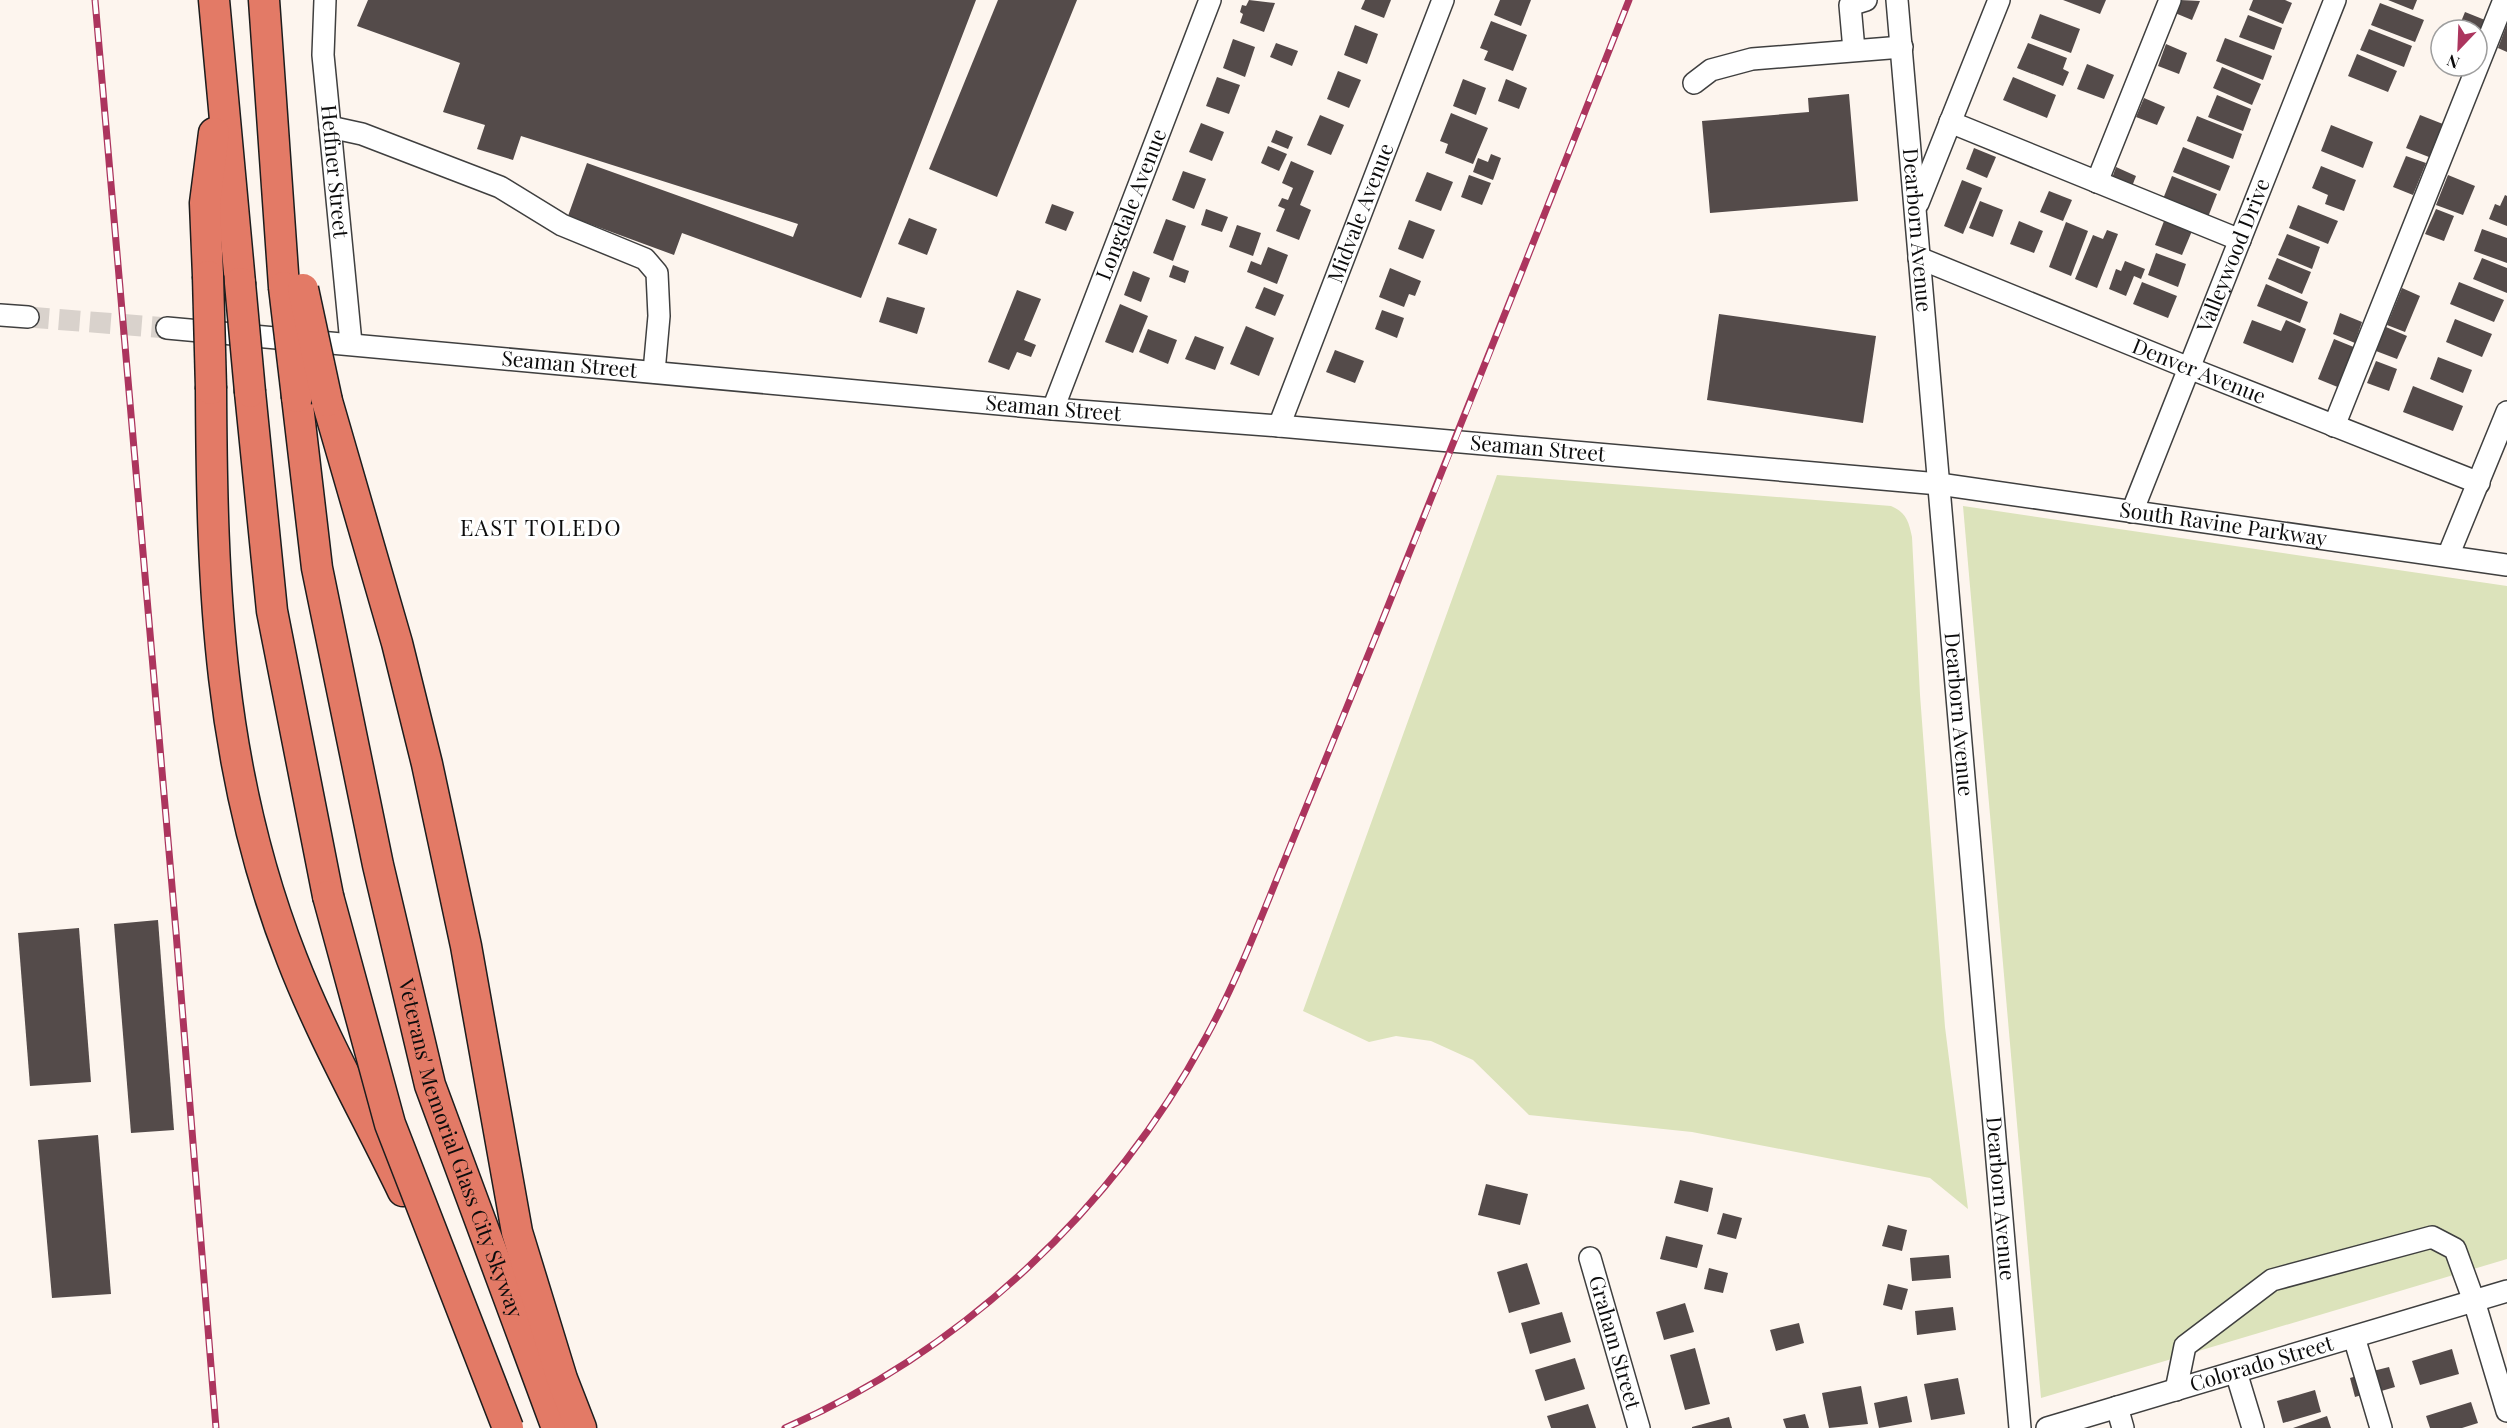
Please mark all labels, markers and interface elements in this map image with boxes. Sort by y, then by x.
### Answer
north arrow [2429,18,2489,78]
text: N [2443,50,2462,74]
street label: Heffner Street [316,103,357,240]
street label: Longdale Avenue [1088,124,1171,284]
street label: Midvale Avenue [1319,139,1399,286]
street label: Dearborn Avenue [1898,147,1940,313]
street label: Valleywood Drive [2188,174,2275,337]
street label: Denver Avenue [2129,330,2270,409]
street label: Seaman Street [501,343,639,383]
street label: Seaman Street [985,387,1123,426]
street label: Seaman Street [1469,427,1607,467]
street label: South Ravine Parkway [2118,494,2329,551]
district label: EAST TOLEDO [460,512,622,542]
street label: Dearborn Avenue [1940,631,1982,797]
street label: Veterans' Memorial Glass City Skyway [393,975,531,1322]
street label: Dearborn Avenue [1981,1115,2023,1281]
street label: Graham Street [1584,1272,1649,1413]
street label: Colorado Street [2186,1327,2337,1397]

